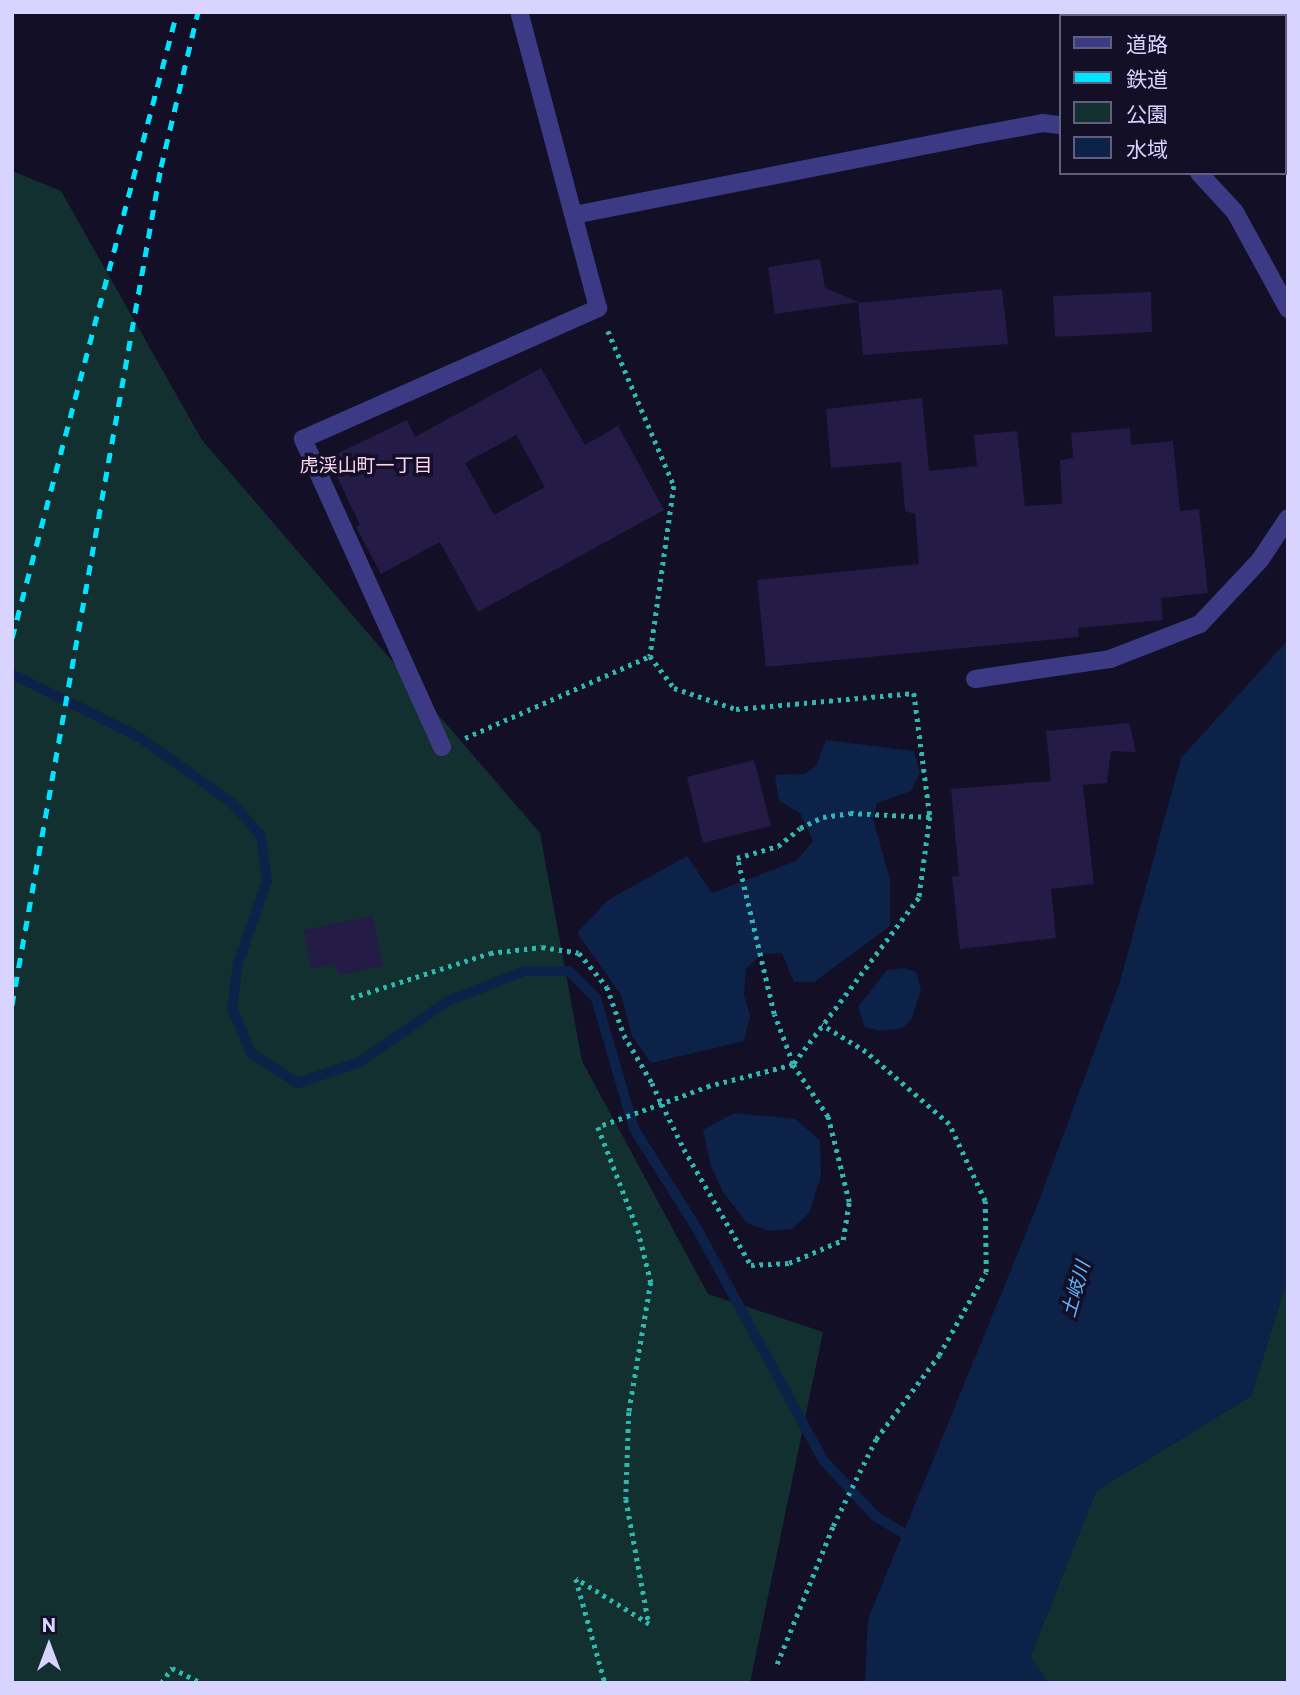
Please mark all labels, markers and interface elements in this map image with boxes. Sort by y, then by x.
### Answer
legend [1058,14,1286,175]
text: 道路 [1126,31,1168,56]
text: 鉄道 [1126,66,1168,91]
text: 公園 [1126,101,1168,126]
text: 水域 [1126,136,1168,161]
district label: 虎渓山町一丁目 [300,454,432,476]
water label: 土岐川 [1056,1258,1094,1320]
north arrow [14,1611,84,1681]
text: N [42,1613,56,1636]

